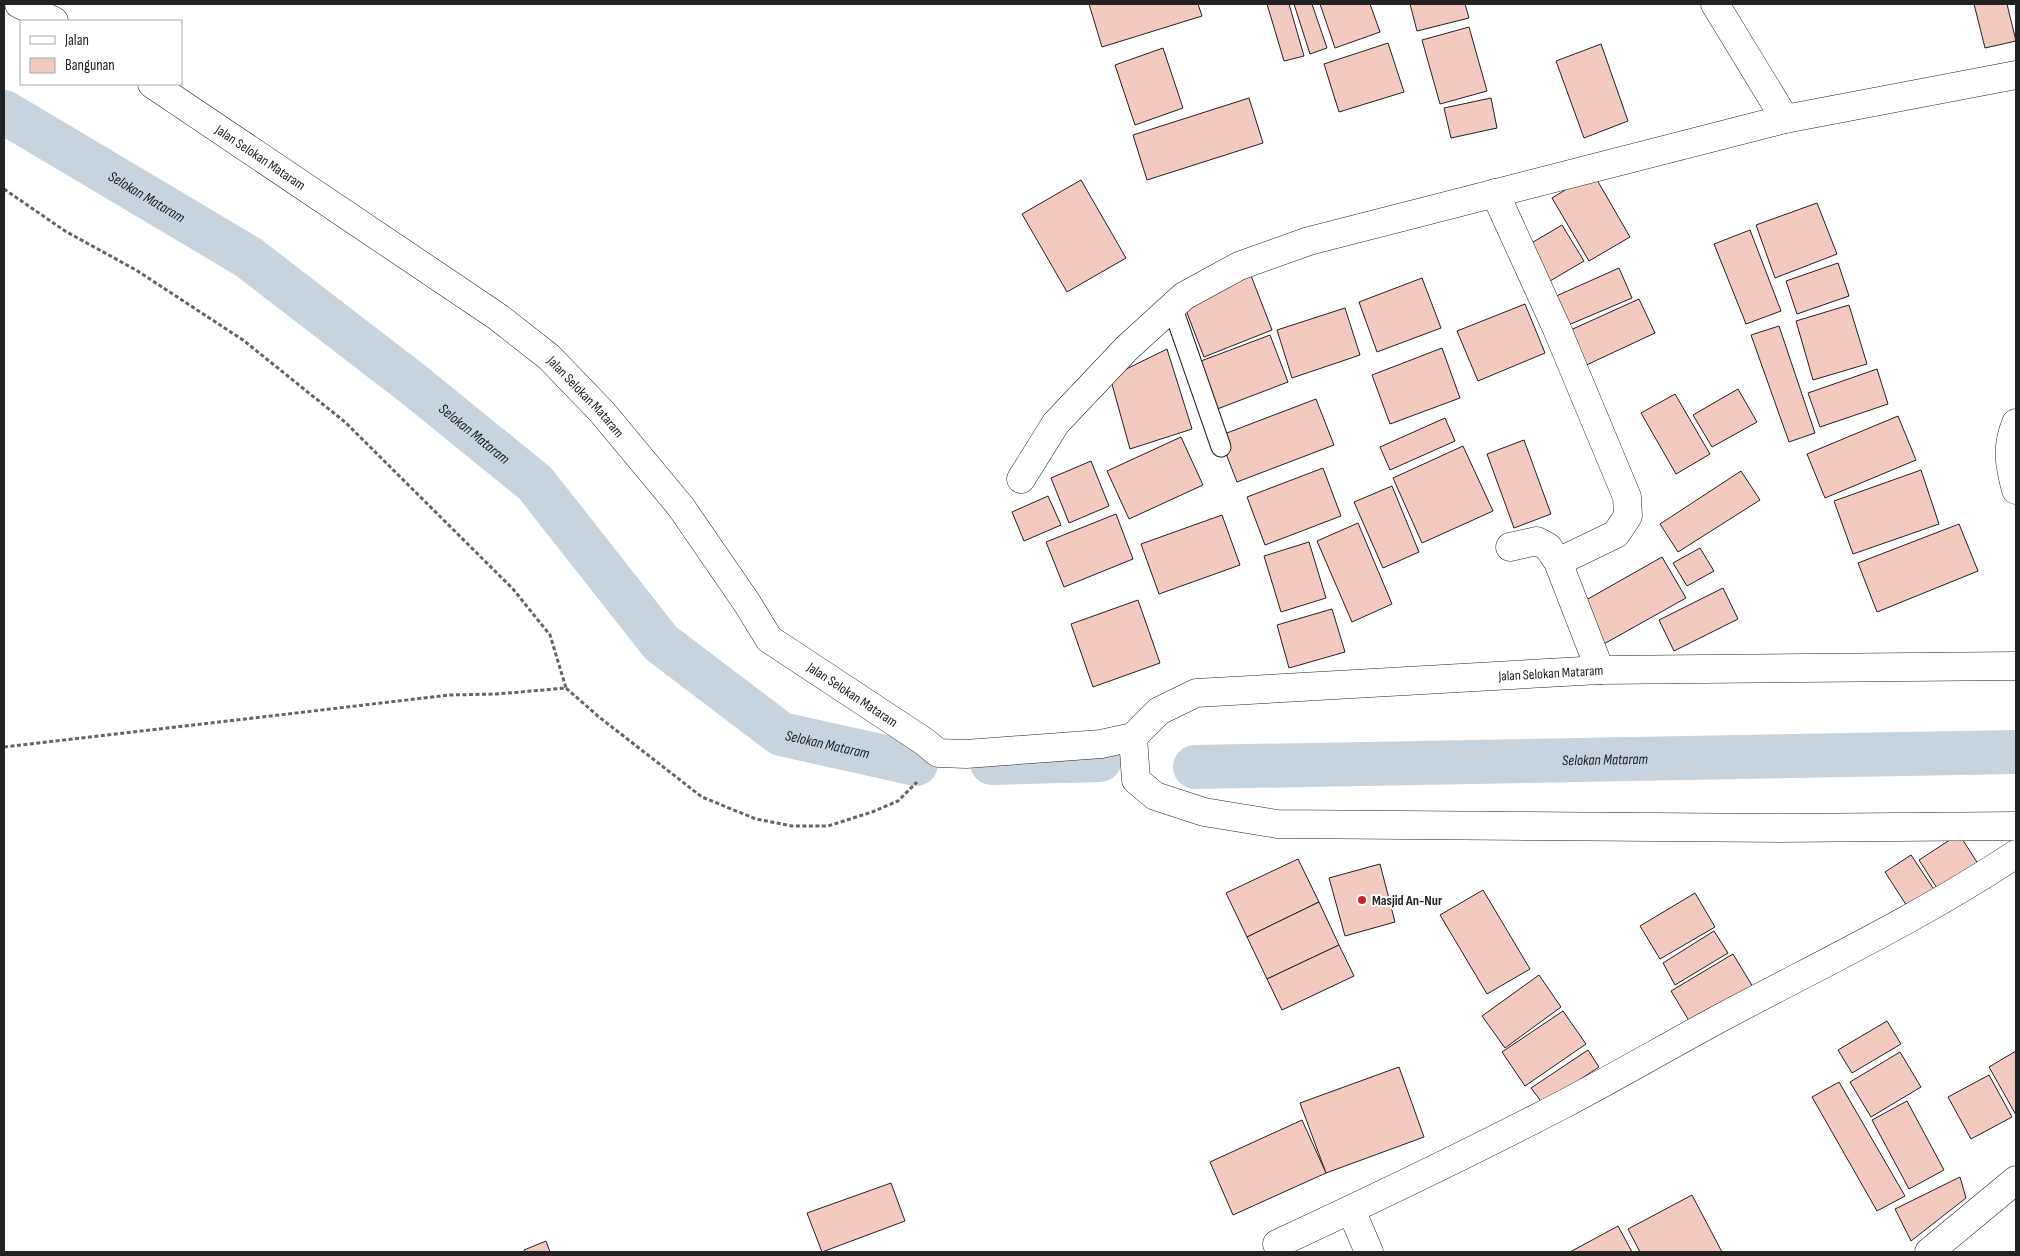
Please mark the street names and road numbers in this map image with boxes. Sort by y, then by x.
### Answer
street label: Jalan Selokan Mataram [212,120,309,194]
street label: Jalan Selokan Mataram [543,351,628,441]
street label: Jalan Selokan Mataram [803,658,901,730]
street label: Jalan Selokan Mataram [1497,661,1604,684]

